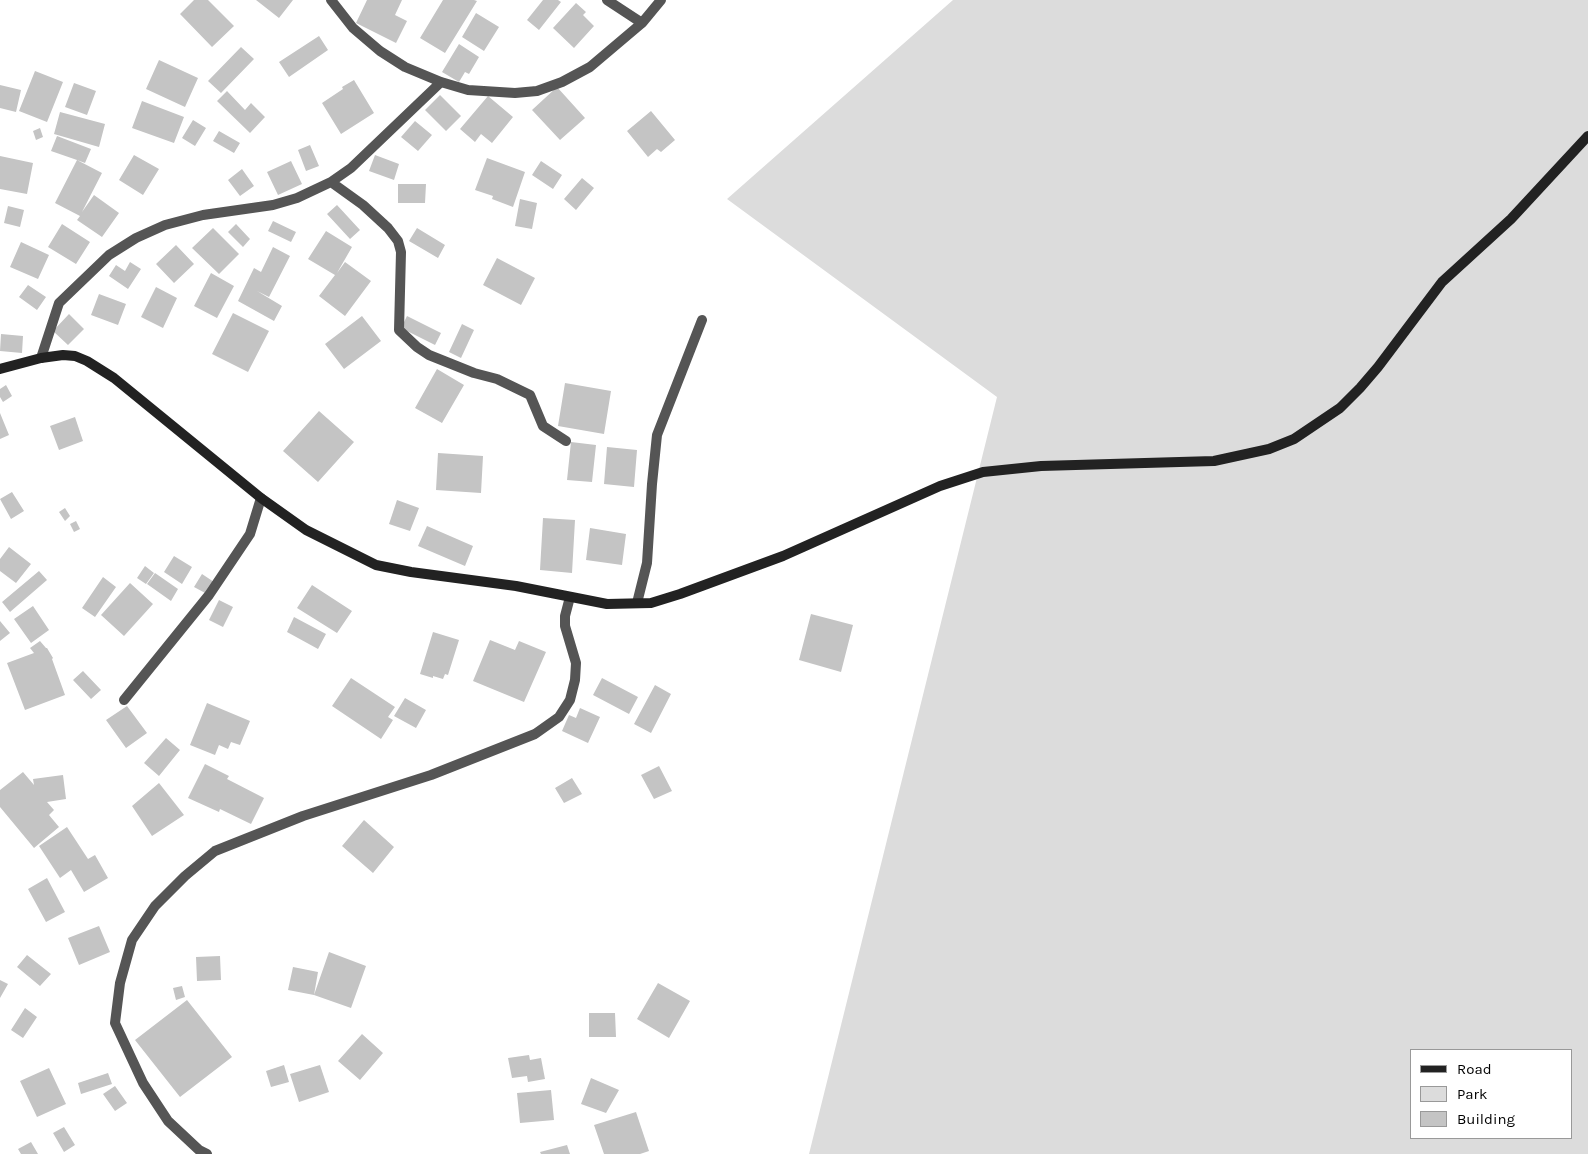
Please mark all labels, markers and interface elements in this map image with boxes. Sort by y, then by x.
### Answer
legend [1410,1049,1573,1139]
text: Road [1457,1060,1492,1078]
text: Park [1457,1085,1487,1103]
text: Building [1457,1110,1515,1128]

